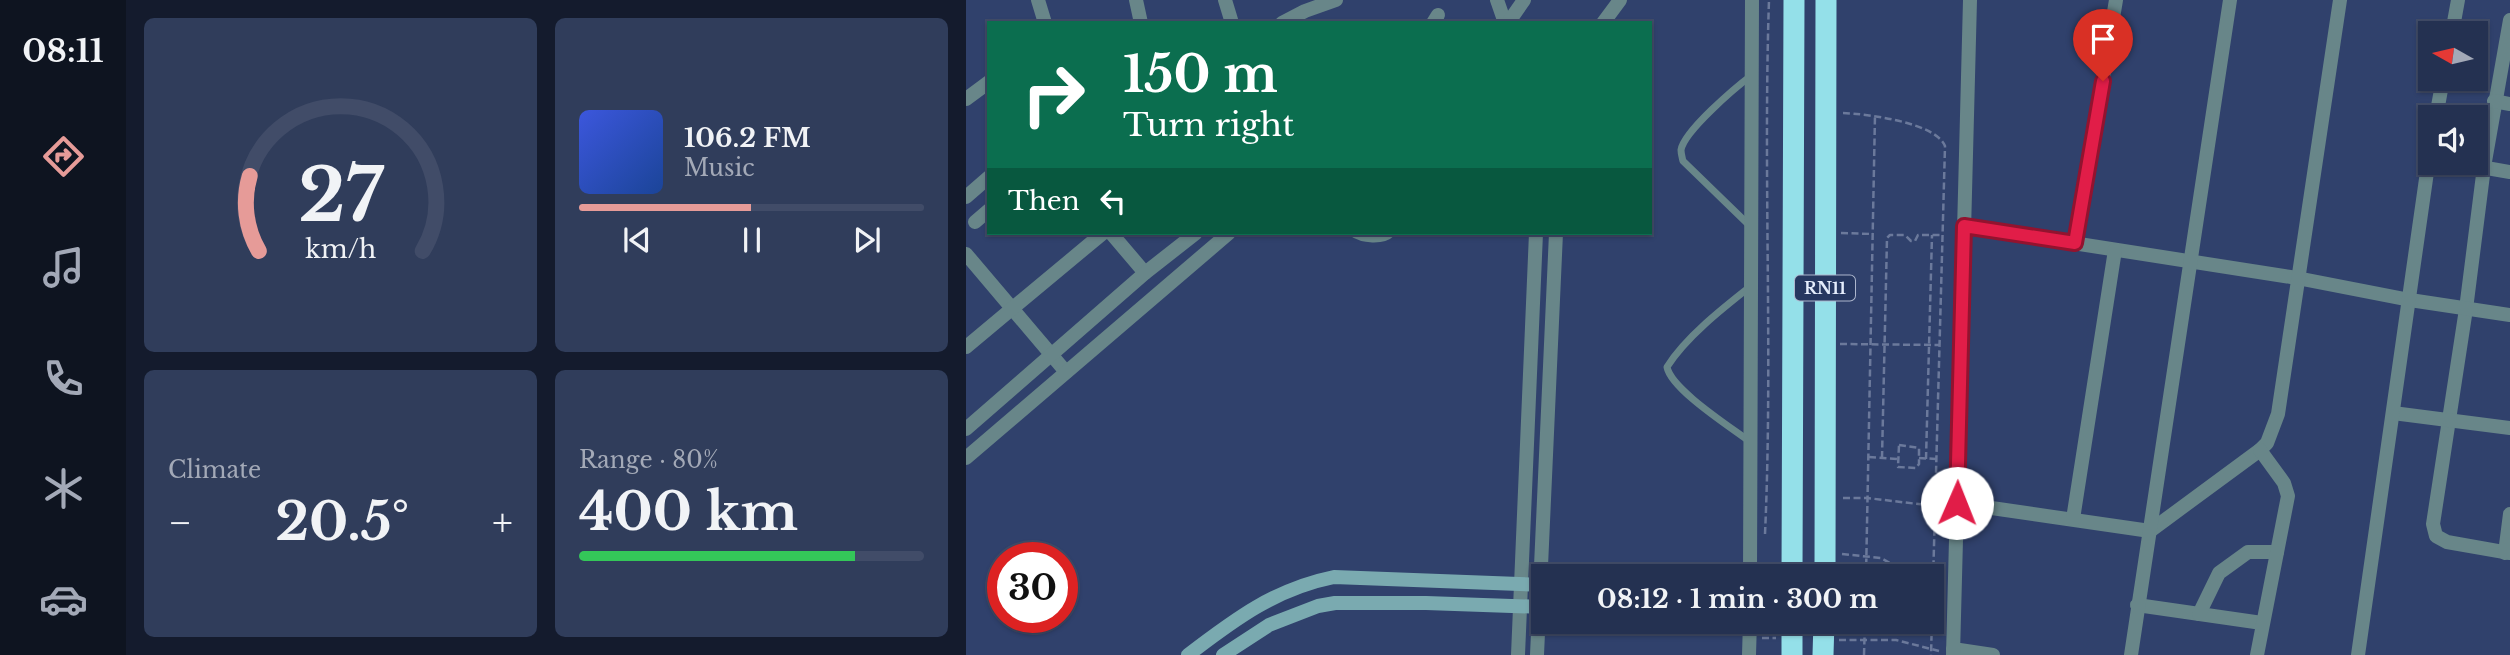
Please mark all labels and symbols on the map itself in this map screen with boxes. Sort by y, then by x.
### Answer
pin [2073,9,2133,81]
north arrow [2418,21,2488,91]
road number: RN11 [1795,276,1855,300]
position arrow [1920,466,1994,540]
speed limit sign: 30 [987,542,1078,633]

